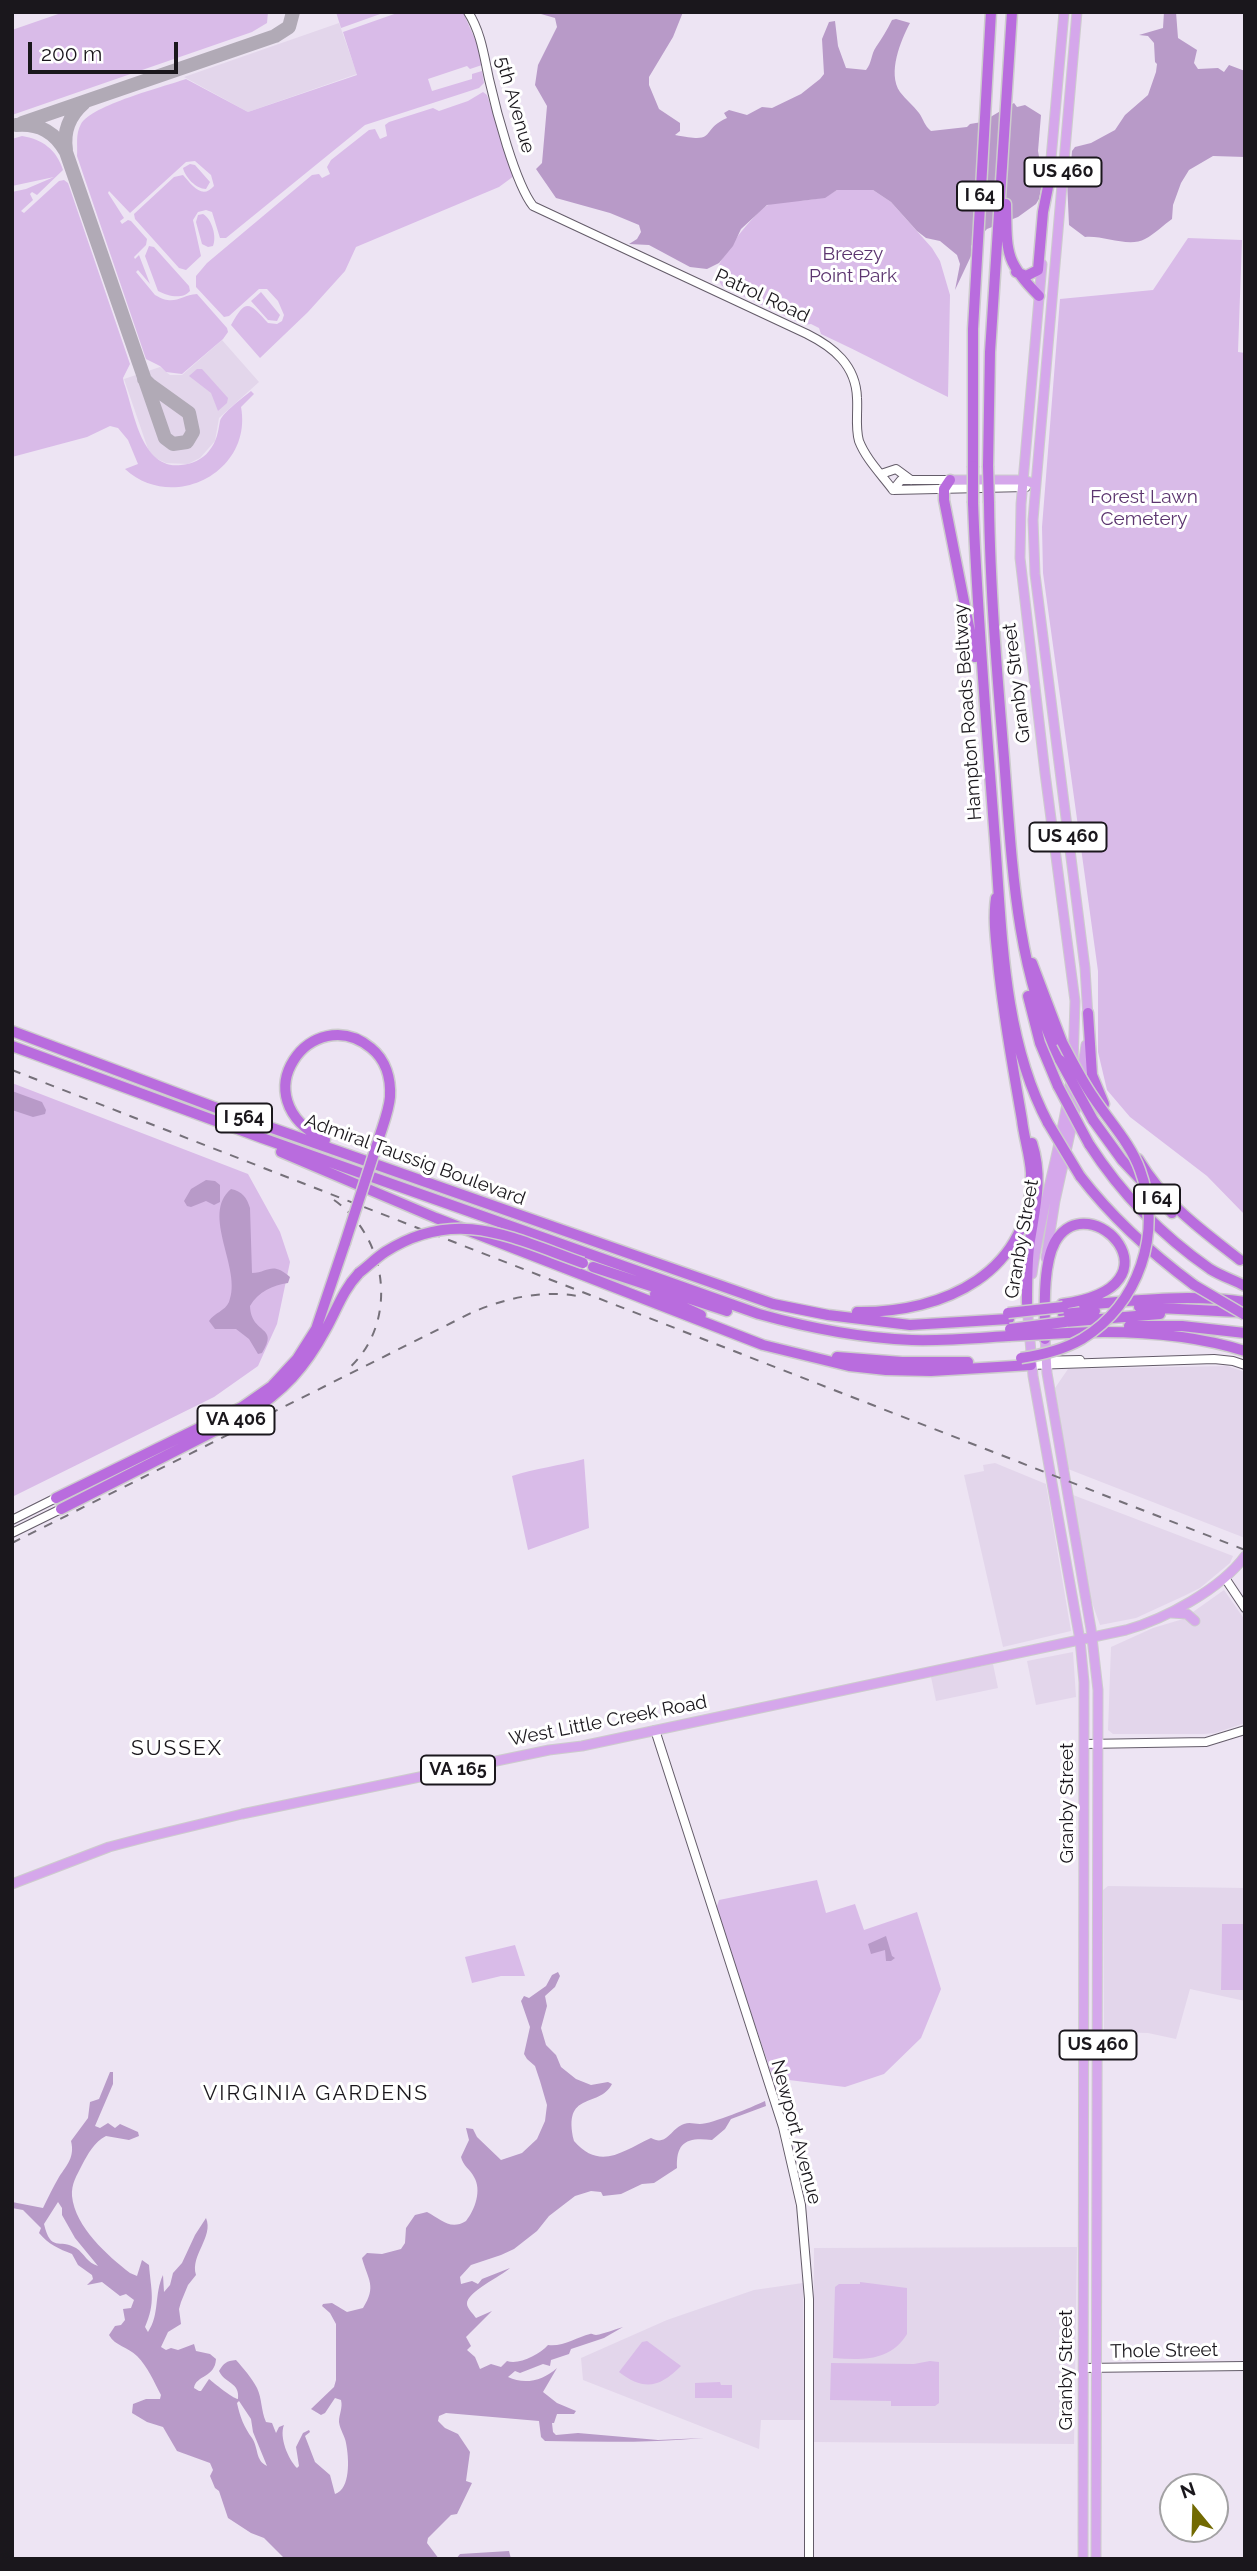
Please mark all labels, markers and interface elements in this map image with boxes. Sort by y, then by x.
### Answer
scale bar [32,28,182,72]
text: 200 m [41,41,102,66]
street label: 5th Avenue [490,54,540,156]
road number: US 460 [1024,158,1102,187]
road number: I 64 [957,182,1003,210]
park label: Breezy Point Park [809,243,897,287]
street label: Patrol Road [711,264,813,328]
park label: Forest Lawn Cemetery [1090,486,1198,530]
street label: Hampton Roads Beltway [949,603,987,821]
street label: Granby Street [998,622,1036,744]
road number: US 460 [1030,822,1106,852]
road number: I 564 [216,1104,272,1133]
street label: Admiral Taussig Boulevard [302,1109,528,1211]
street label: Granby Street [1000,1178,1044,1300]
road number: I 64 [1134,1184,1180,1214]
road number: VA 406 [198,1406,274,1434]
street label: West Little Creek Road [507,1691,709,1751]
district label: SUSSEX [132,1736,222,1762]
street label: Granby Street [1056,1743,1078,1863]
road number: VA 165 [421,1756,495,1784]
road number: US 460 [1060,2031,1136,2060]
street label: Newport Avenue [766,2057,826,2207]
district label: VIRGINIA GARDENS [205,2081,427,2107]
street label: Granby Street [1055,2310,1077,2430]
street label: Thole Street [1110,2339,1218,2363]
north arrow [1159,2473,1229,2543]
text: N [1177,2477,1198,2503]

